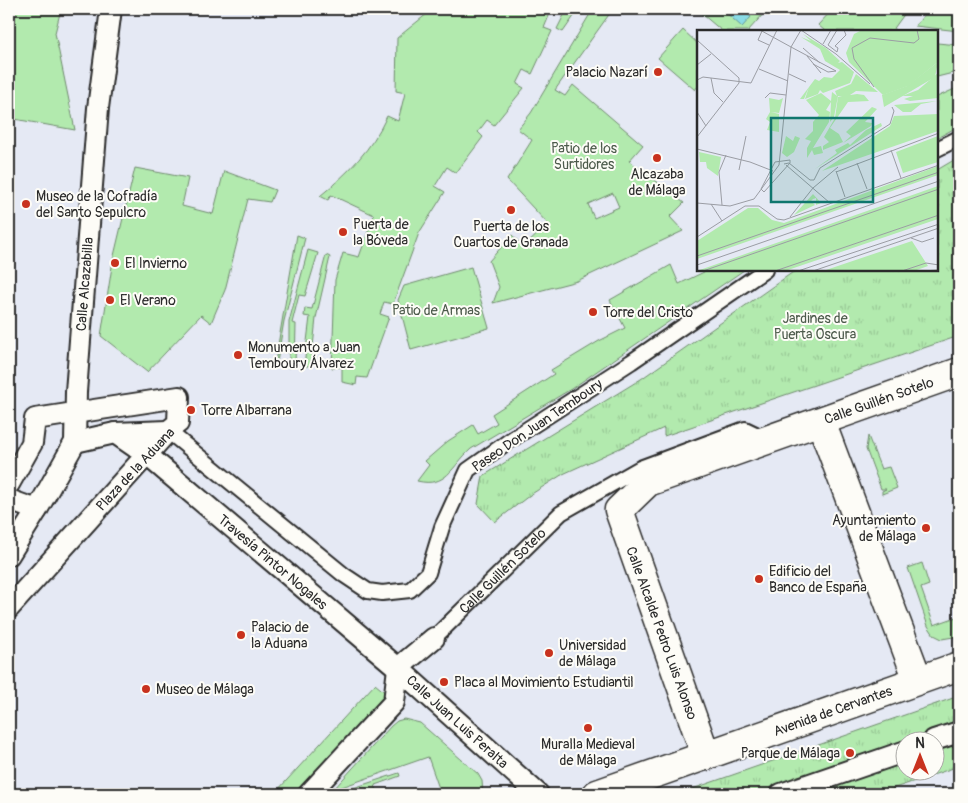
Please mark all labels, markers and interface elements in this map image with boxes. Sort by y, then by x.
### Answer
inset map [697,30,938,271]
place label: Palacio Nazarí [566,64,648,81]
marker: Palacio Nazarí [652,66,664,78]
park label: Patio de los Surtidores [551,140,618,173]
marker: Alcazaba de Málaga [651,152,663,164]
place label: Alcazaba de Málaga [629,166,685,199]
place label: Museo de la Cofradía del Santo Sepulcro [36,188,157,221]
marker: Museo de la Cofradía del Santo Sepulcro [20,198,32,210]
marker: Puerta de los Cuartos de Granada [505,204,517,216]
place label: Puerta de la Bóveda [353,216,409,249]
place label: Puerta de los Cuartos de Granada [454,218,568,251]
marker: Puerta de la Bóveda [337,226,349,238]
street label: Calle Alcazabilla [73,237,97,332]
place label: El Invierno [125,255,187,272]
marker: El Invierno [109,257,121,269]
place label: El Verano [120,292,176,309]
marker: El Verano [104,294,116,306]
park label: Patio de Armas [392,302,481,319]
place label: Torre del Cristo [603,304,694,321]
marker: Torre del Cristo [587,306,599,318]
park label: Jardines de Puerta Oscura [774,310,856,343]
place label: Monumento a Juan Temboury Álvarez [248,339,360,372]
marker: Monumento a Juan Temboury Álvarez [232,349,244,361]
street label: Calle Guillén Sotelo [822,374,936,428]
street label: Paseo Don Juan Temboury [469,375,606,475]
place label: Torre Albarrana [201,402,292,419]
marker: Torre Albarrana [185,404,197,416]
street label: Plaza de la Aduana [92,424,178,515]
street label: Travesía Pintor Nogales [214,511,331,614]
place label: Ayuntamiento de Málaga [832,512,916,545]
marker: Ayuntamiento de Málaga [920,522,932,534]
street label: Calle Guillén Sotelo [456,524,550,617]
street label: Calle Alcalde Pedro Luis Alonso [622,544,701,722]
place label: Edificio del Banco de España [769,563,867,596]
marker: Edificio del Banco de España [753,573,765,585]
place label: Palacio de la Aduana [251,619,309,652]
marker: Palacio de la Aduana [235,629,247,641]
place label: Universidad de Málaga [559,637,626,670]
marker: Universidad de Málaga [543,647,555,659]
street label: Calle Juan Luis Peralta [403,672,512,772]
place label: Placa al Movimiento Estudiantil [454,674,634,691]
marker: Placa al Movimiento Estudiantil [438,676,450,688]
place label: Museo de Málaga [156,681,254,698]
street label: Avenida de Cervantes [771,682,895,740]
marker: Museo de Málaga [140,683,152,695]
marker: Muralla Medieval de Málaga [582,722,594,734]
north arrow [896,730,946,780]
text: N [915,735,925,752]
place label: Muralla Medieval de Málaga [541,736,635,769]
place label: Parque de Málaga [741,745,840,762]
marker: Parque de Málaga [844,747,856,759]

